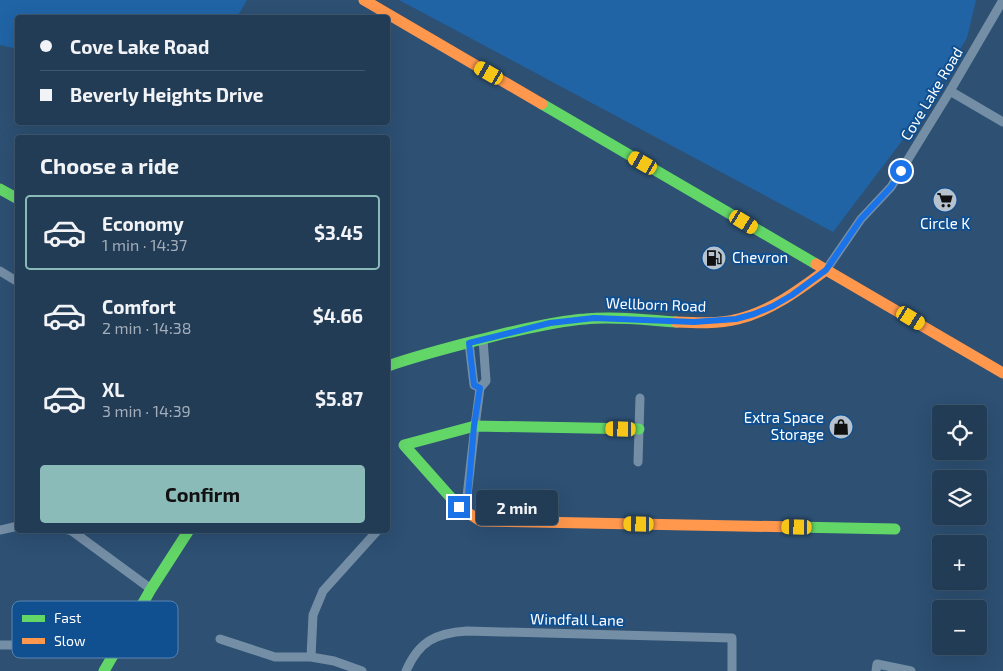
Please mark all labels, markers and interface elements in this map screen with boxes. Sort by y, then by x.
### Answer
text: Cove Lake Road [70,35,209,58]
street label: Cove Lake Road [896,44,966,143]
car [472,59,505,87]
text: Beverly Heights Drive [70,83,264,106]
car [626,149,659,177]
text: Choose a ride [40,152,179,178]
route start [890,160,912,182]
supermarket icon: Circle K [932,187,958,213]
car [727,208,760,236]
icon: car [42,210,87,255]
text: Economy [102,212,184,235]
place label: Circle K [920,214,970,232]
text: $3.45 [314,221,363,244]
text: 1 min · 14:37 [102,235,187,254]
fuel station icon: Chevron [701,245,727,271]
place label: Chevron [732,248,788,266]
icon: car [42,293,87,338]
street label: Wellborn Road [605,293,707,315]
text: Comfort [102,295,176,318]
text: $4.66 [313,304,363,327]
car [894,304,927,332]
text: 2 min · 14:38 [102,318,191,337]
icon: car [42,376,87,421]
text: XL [102,378,124,401]
text: $5.87 [315,387,363,410]
text: 3 min · 14:39 [102,401,191,420]
map controls [932,405,987,655]
button: locate [932,405,987,460]
place label: Extra Space Storage [744,408,824,443]
shop icon: Extra Space Storage [828,414,854,440]
car [605,421,636,437]
button: Confirm [40,465,365,523]
button: layers [932,470,987,525]
callout: 2 min [476,490,559,524]
route end [448,496,470,518]
text: 2 min [497,498,537,517]
car [623,516,654,532]
car [781,519,812,535]
button: + [932,535,987,590]
button: − [932,600,987,655]
legend [12,601,178,658]
text: Fast [54,609,81,626]
street label: Windfall Lane [530,609,624,629]
text: Slow [54,632,86,649]

